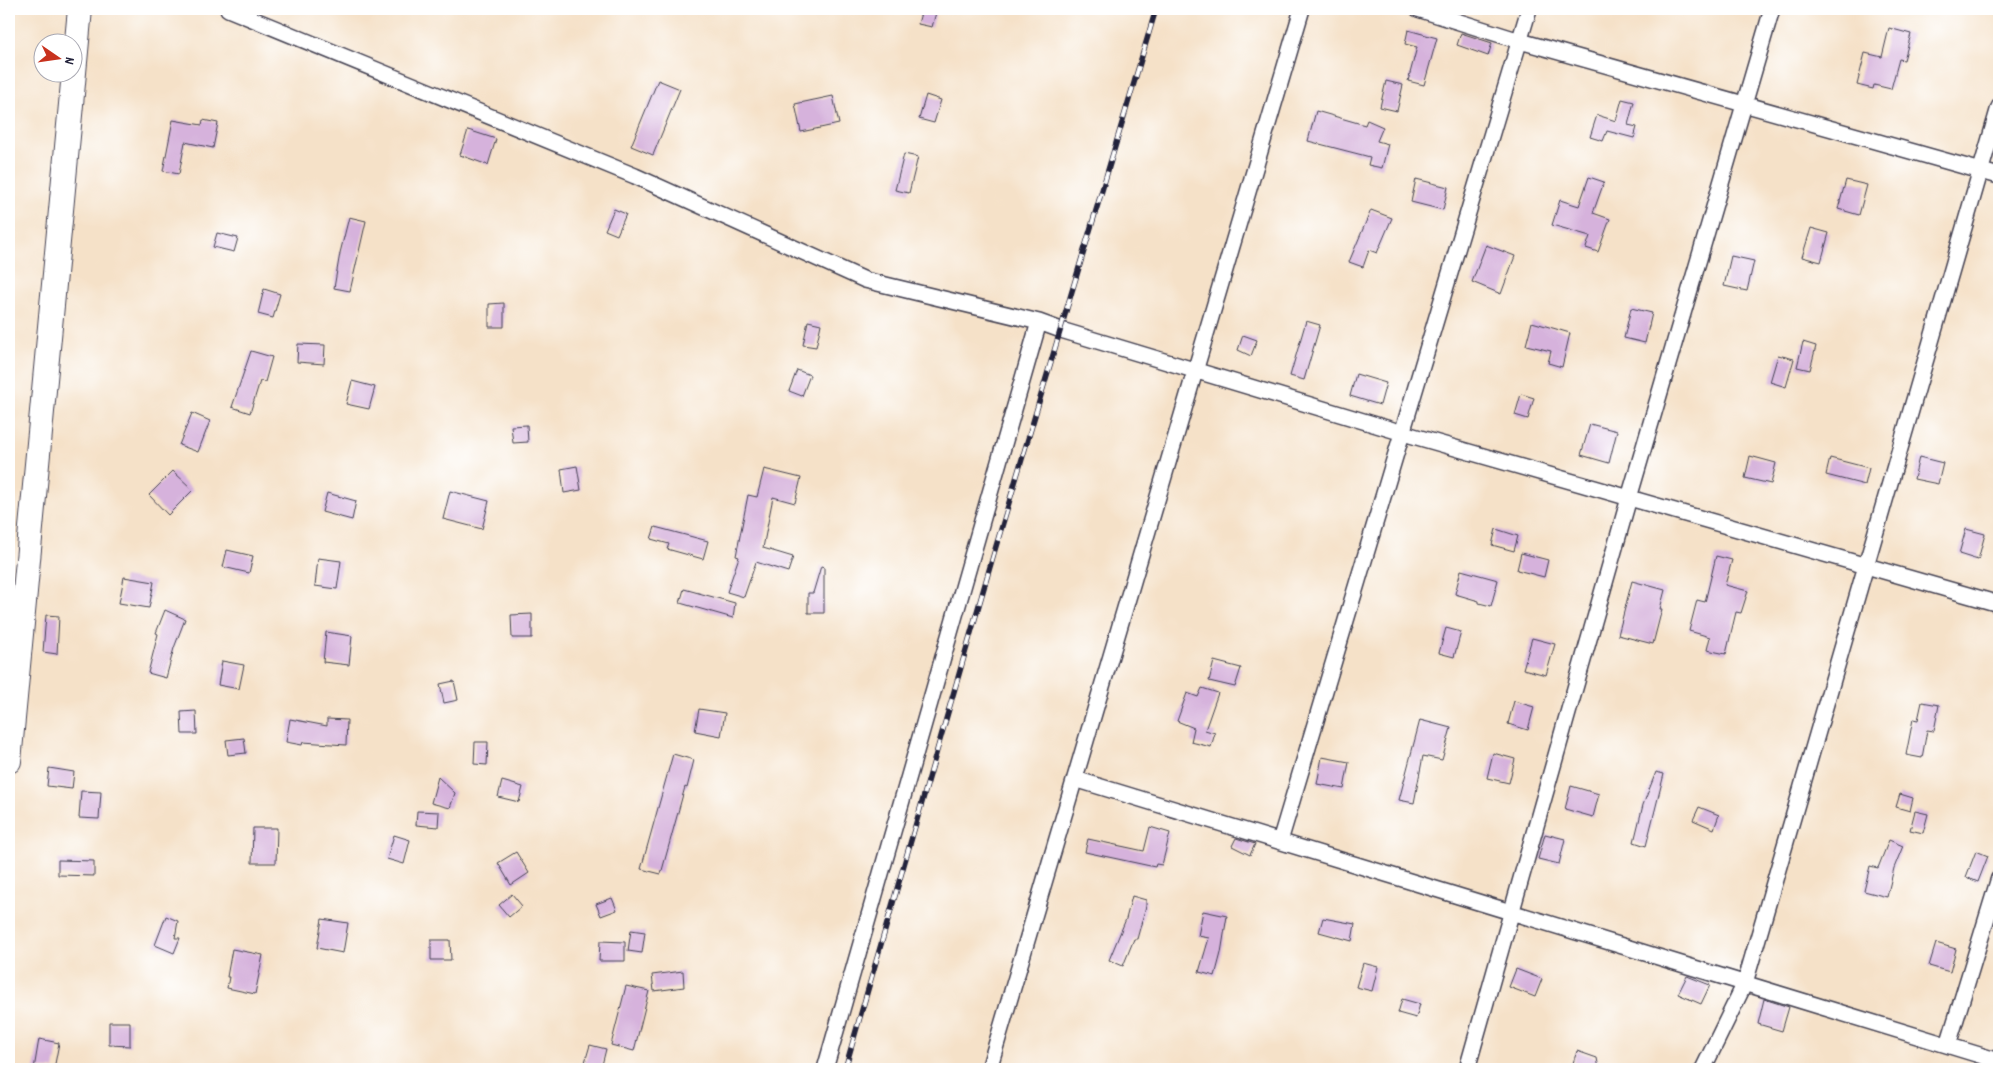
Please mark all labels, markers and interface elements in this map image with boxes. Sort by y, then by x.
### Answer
north arrow [32,32,82,82]
text: N [58,55,79,66]

